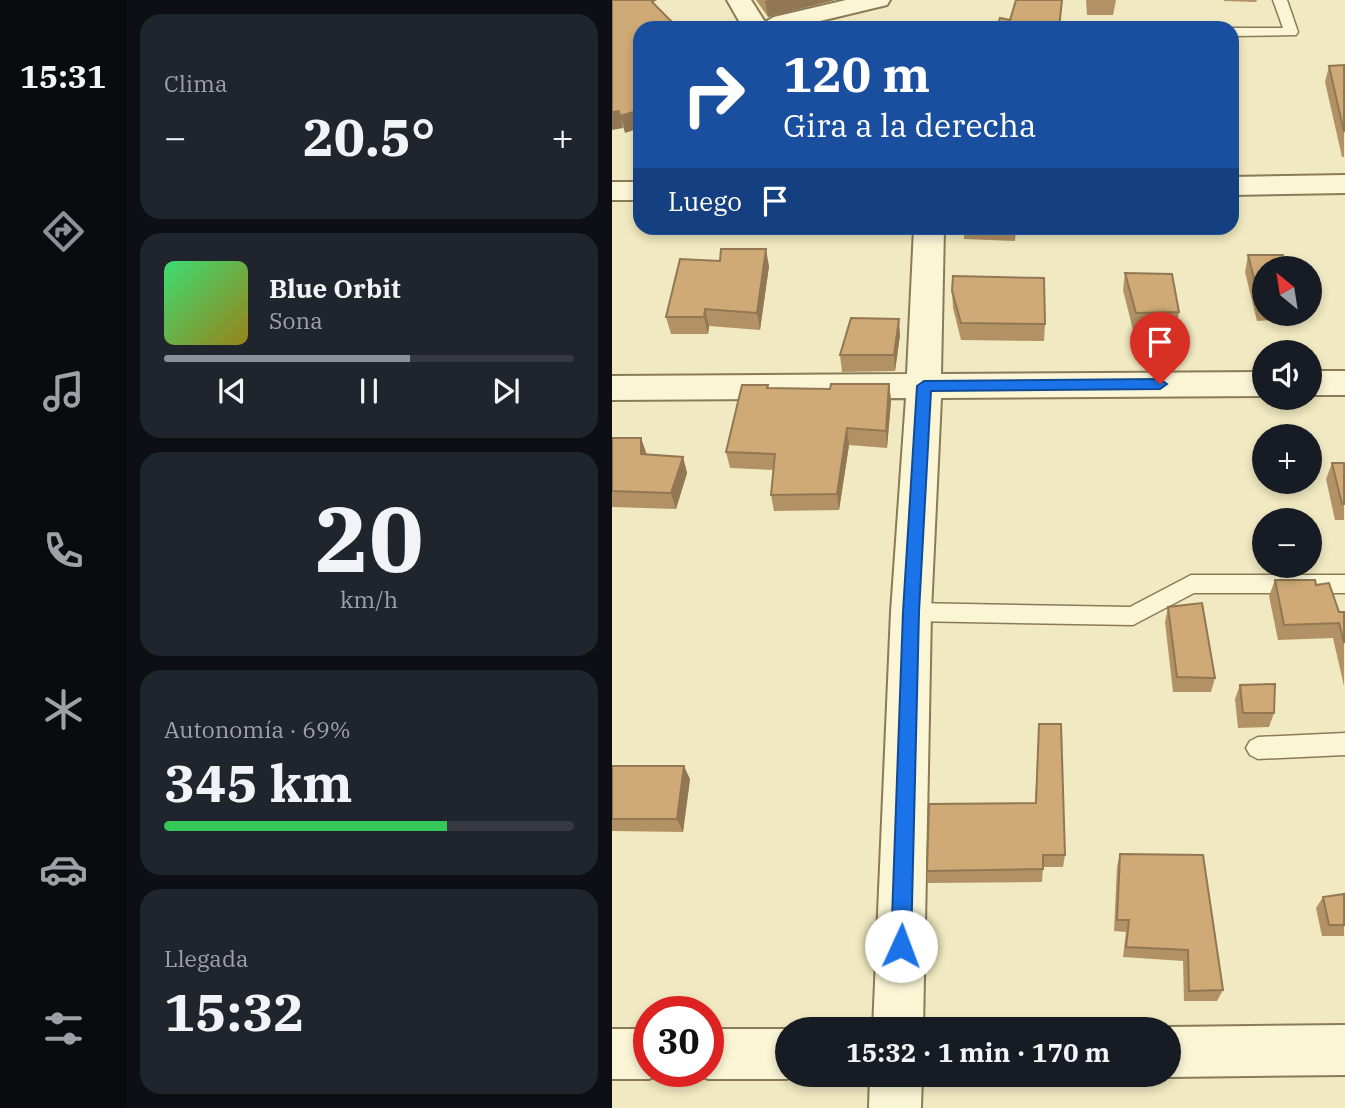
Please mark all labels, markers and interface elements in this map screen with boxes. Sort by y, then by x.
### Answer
text: 120 m [783,42,930,105]
icon: right [668,49,759,140]
text: 15:31 [20,55,106,97]
text: Clima [164,68,228,98]
text: 20.5° [303,103,435,170]
text: Gira a la derecha [783,104,1037,146]
text: − [164,112,187,161]
text: + [551,112,574,161]
icon: arrive [756,182,794,220]
text: Luego [668,184,742,218]
icon: directions [39,207,88,256]
north arrow [1252,256,1322,326]
map controls [1252,256,1322,578]
text: Blue Orbit [269,271,401,305]
text: Sona [269,305,323,335]
pin [1130,312,1190,384]
icon: arrive [1141,323,1179,361]
button: sound [1252,340,1322,410]
icon: music [39,367,88,416]
icon: previous [213,372,251,410]
icon: pause [350,372,388,410]
icon: next [487,372,525,410]
button: + [1252,424,1322,494]
text: 20 [314,479,424,597]
button: − [1252,508,1322,578]
icon: phone [39,526,88,575]
text: km/h [340,584,398,614]
icon: climate [39,685,88,734]
text: Autonomía · 69% [164,714,351,744]
text: 345 km [164,749,353,816]
icon: car [39,845,88,894]
position arrow [864,909,938,983]
text: Llegada [164,943,248,973]
text: 15:32 [164,978,305,1045]
speed limit sign: 30 [633,996,724,1087]
icon: filters [39,1004,88,1053]
text: 15:32 · 1 min · 170 m [846,1035,1110,1069]

